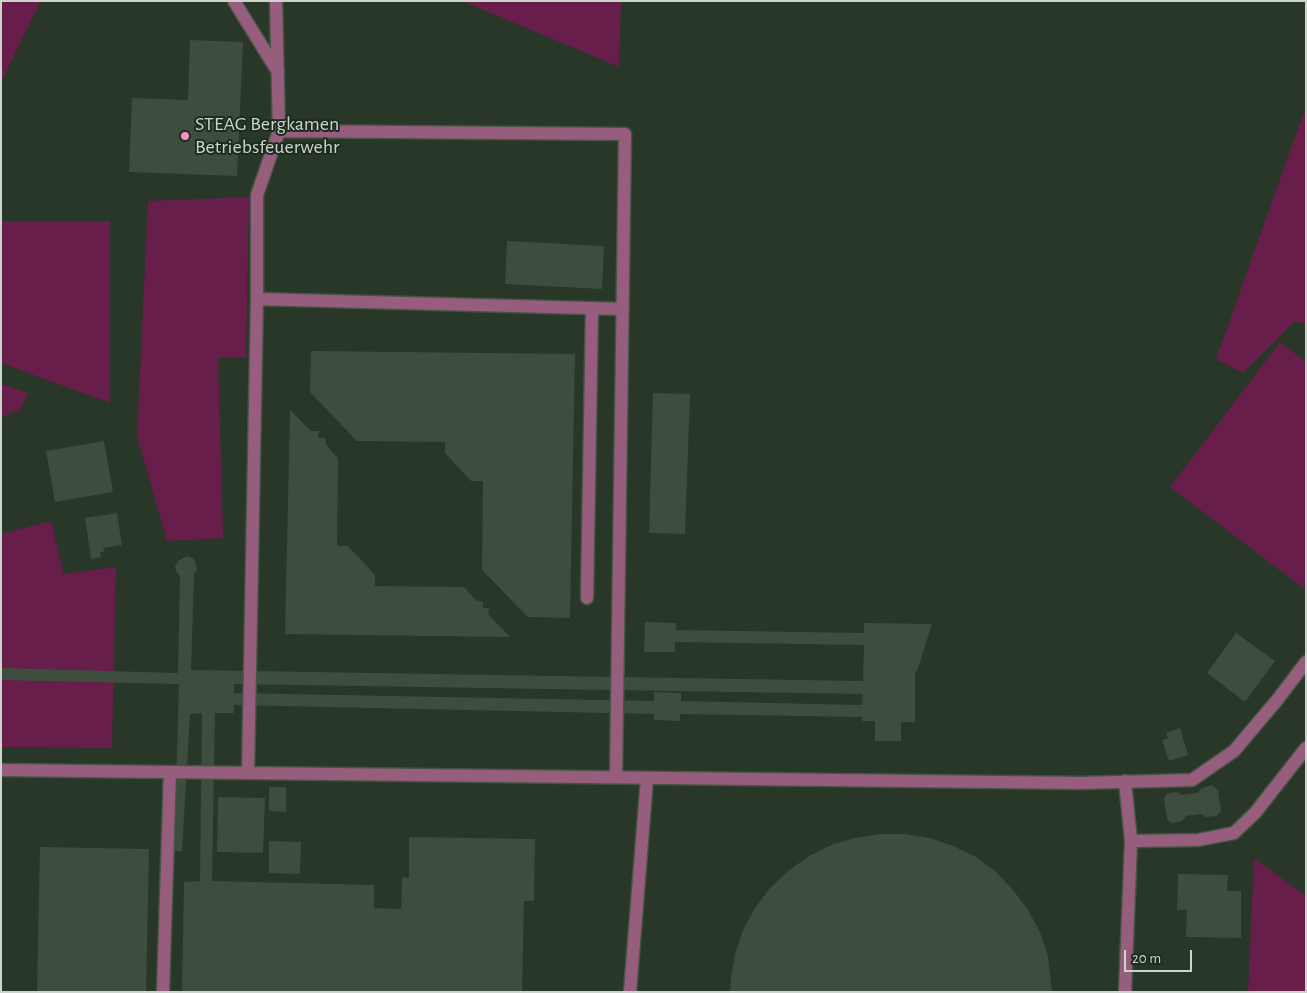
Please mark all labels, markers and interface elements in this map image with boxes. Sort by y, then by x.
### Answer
place label: STEAG Bergkamen Betriebsfeuerwehr [195,112,339,159]
marker: STEAG Bergkamen Betriebsfeuerwehr [179,130,191,142]
scale bar [1127,940,1194,972]
text: 20 m [1132,951,1161,966]

